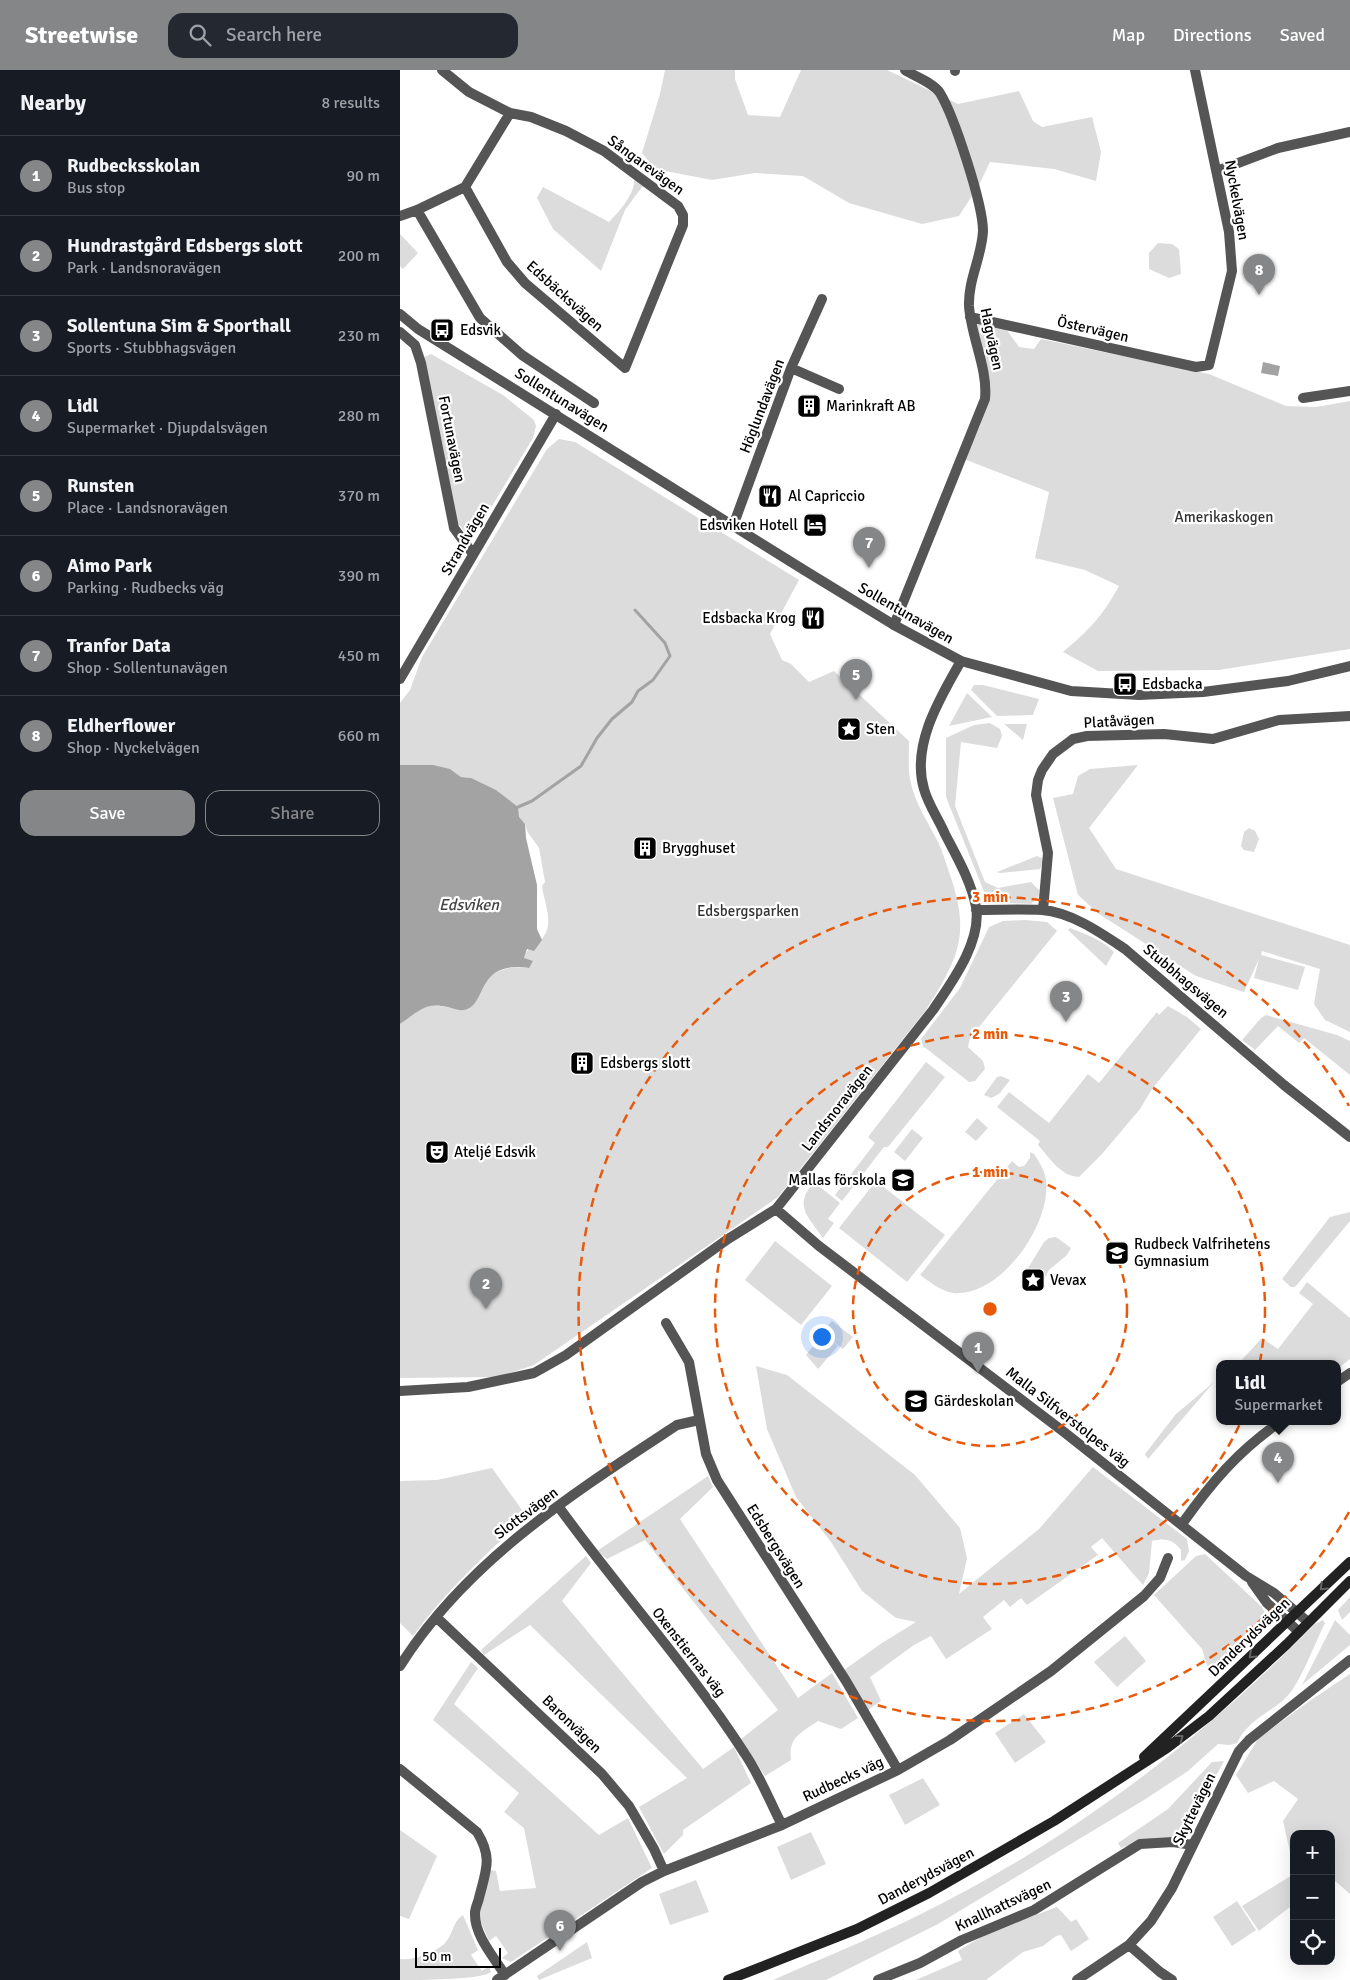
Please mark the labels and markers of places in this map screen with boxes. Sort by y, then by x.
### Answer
pin: 8 [1243,254,1275,295]
bus stop icon: Edsvik [429,317,455,343]
place label: Edsvik [460,321,502,339]
building icon: Marinkraft AB [796,393,822,419]
place label: Marinkraft AB [826,397,916,415]
restaurant icon: Al Capriccio [757,483,783,509]
place label: Al Capriccio [788,487,865,505]
hotel icon: Edsviken Hotell [802,512,828,538]
place label: Edsviken Hotell [699,516,798,534]
pin: 7 [853,527,885,568]
restaurant icon: Edsbacka Krog [800,605,826,631]
place label: Edsbacka Krog [702,609,796,627]
pin: 5 [840,659,872,700]
bus stop icon: Edsbacka [1112,671,1138,697]
place label: Edsbacka [1142,675,1203,693]
place icon: Sten [836,716,862,742]
place label: Sten [866,720,895,738]
building icon: Brygghuset [632,835,658,861]
place label: Brygghuset [662,839,735,857]
pin: 3 [1050,981,1082,1022]
building icon: Edsbergs slott [569,1050,595,1076]
place label: Edsbergs slott [600,1054,690,1072]
theatre icon: Ateljé Edsvik [424,1139,450,1165]
place label: Ateljé Edsvik [454,1143,536,1161]
school or university icon: Mallas förskola [890,1167,916,1193]
place label: Mallas förskola [788,1171,886,1189]
place label: Rudbeck Valfrihetens Gymnasium [1134,1235,1271,1270]
school or university icon: Rudbeck Valfrihetens Gymnasium [1104,1240,1130,1266]
place icon: Vevax [1020,1267,1046,1293]
pin: 2 [470,1268,502,1309]
place label: Vevax [1050,1271,1087,1289]
centre of rings [981,1300,999,1318]
pin: 1 [962,1332,994,1373]
school or university icon: Gärdeskolan [903,1388,929,1414]
place label: Gärdeskolan [934,1392,1014,1410]
pin: 4 [1262,1442,1294,1483]
pin: 6 [544,1910,576,1951]

